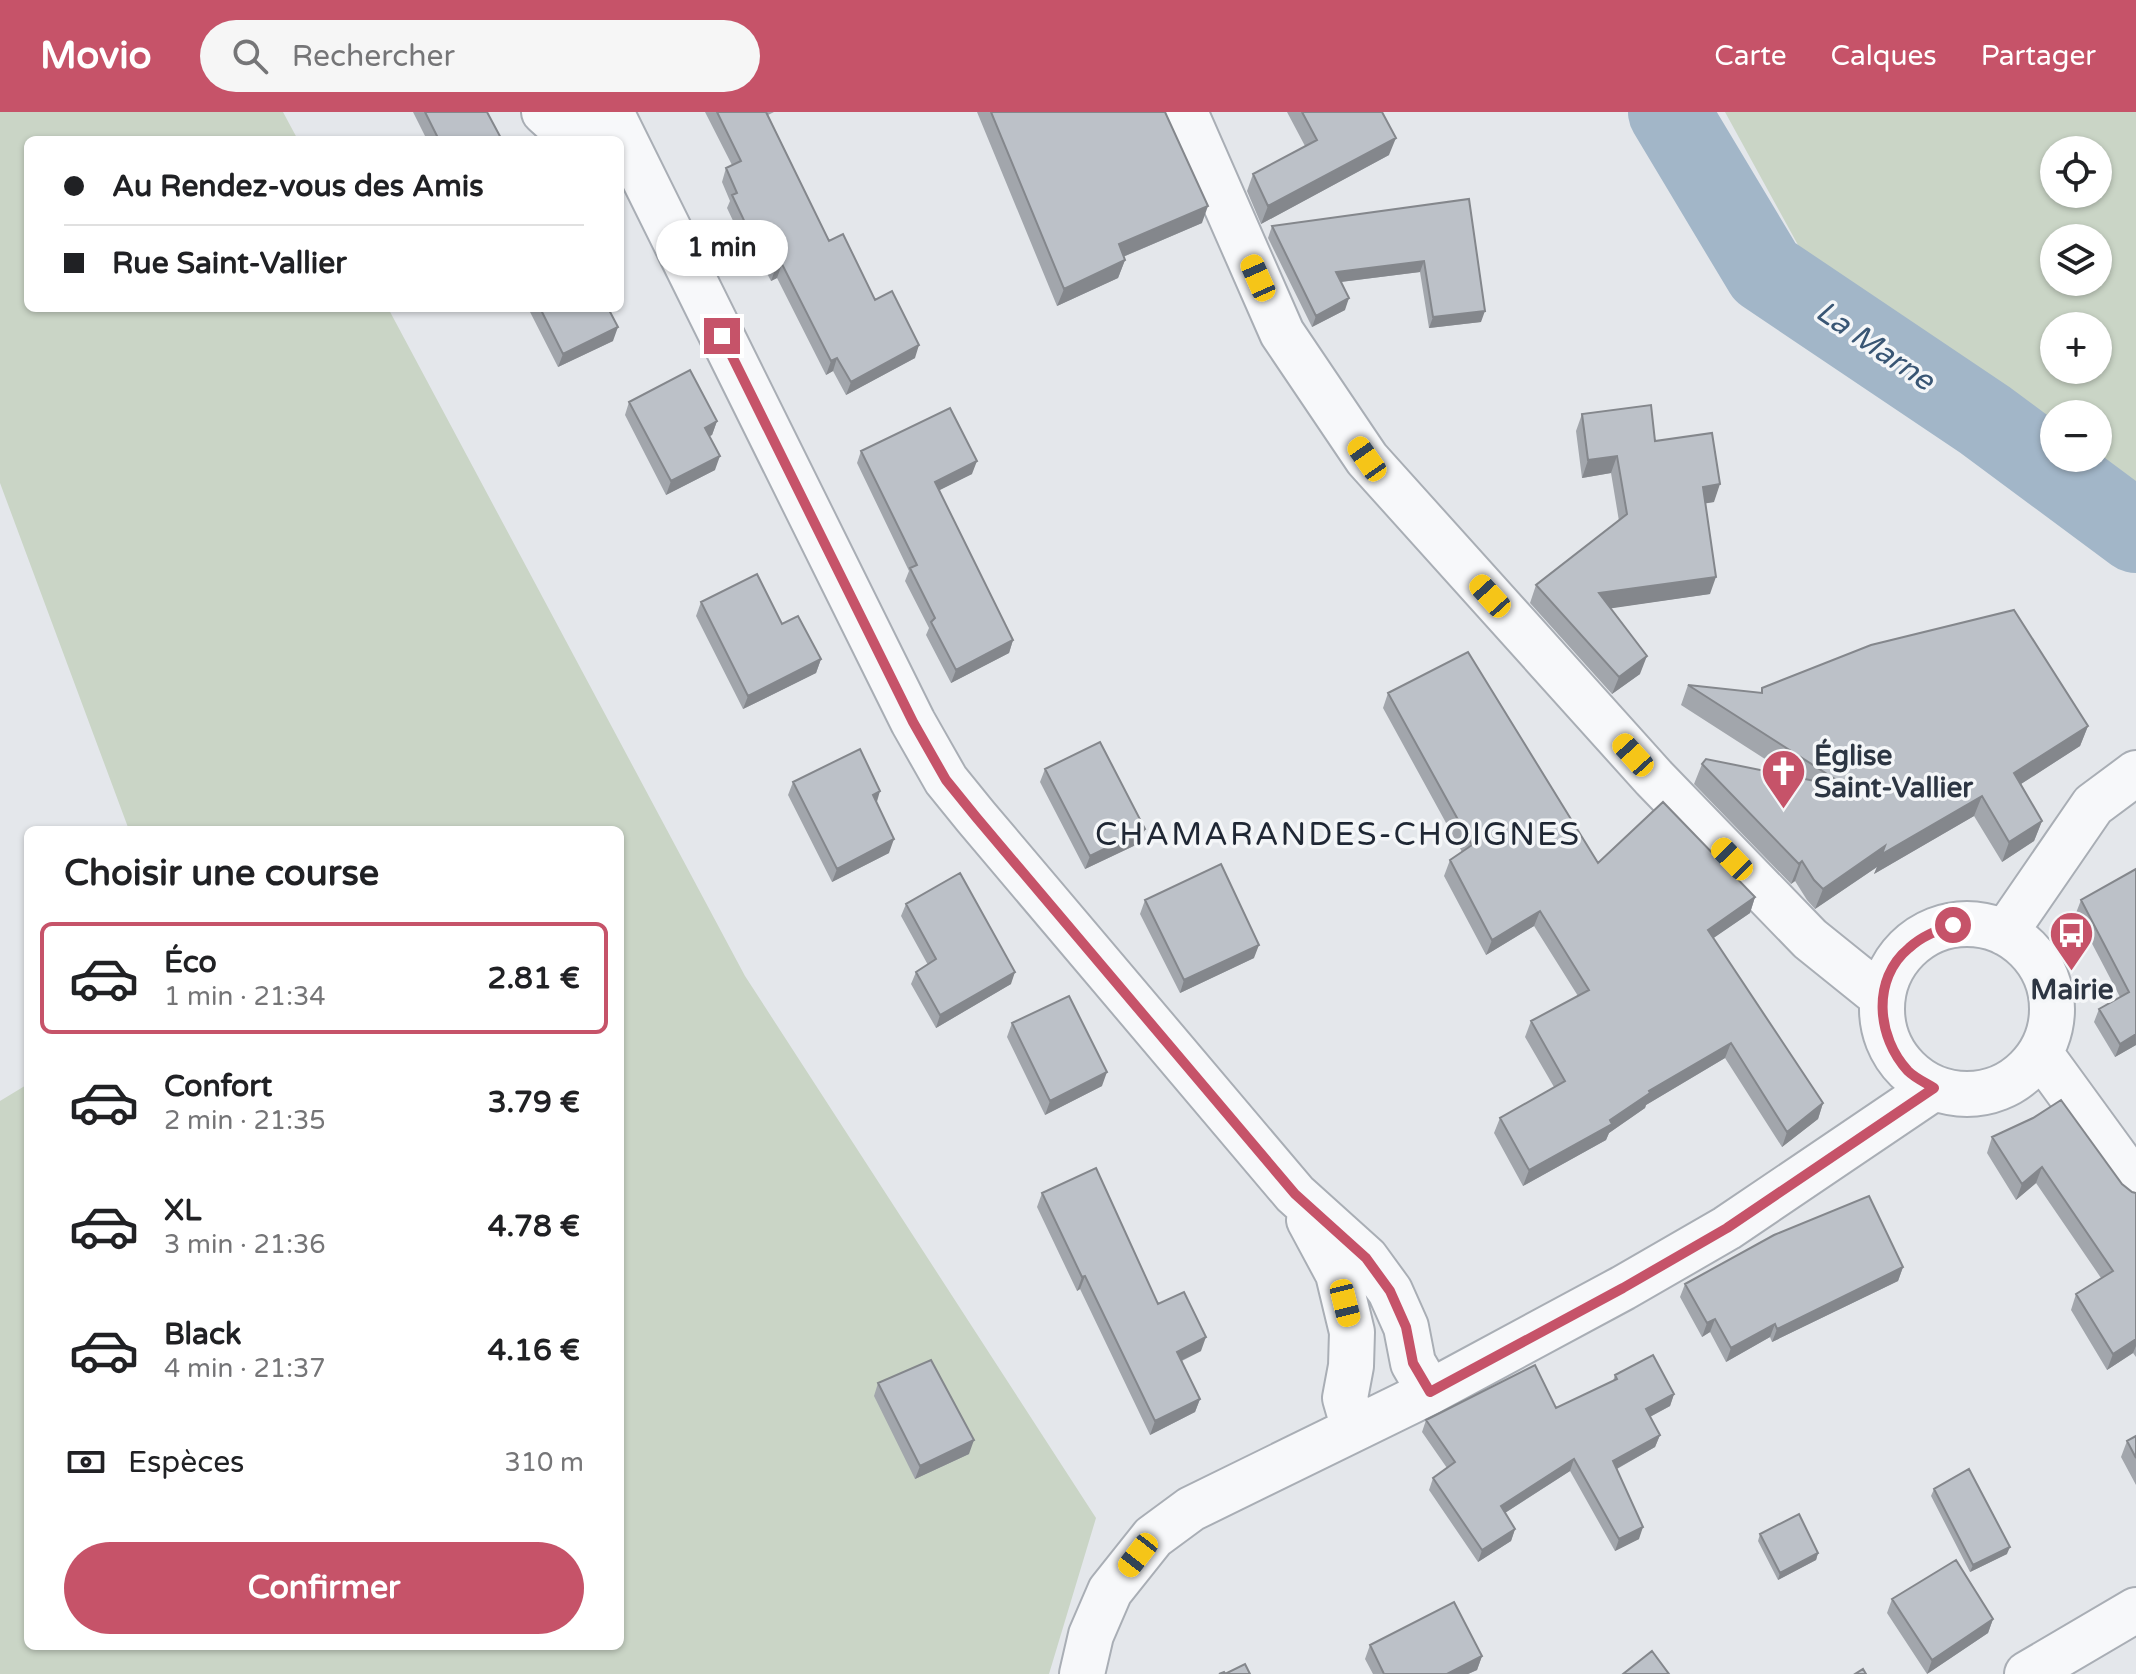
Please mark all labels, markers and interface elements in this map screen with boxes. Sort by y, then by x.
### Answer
search box [200,20,760,92]
text: Movio [40,33,152,79]
icon: search [228,34,272,78]
text: Rechercher [292,38,455,75]
text: Carte [1714,39,1787,73]
text: Calques [1831,39,1937,73]
text: Partager [1981,39,2096,73]
map controls [2040,136,2112,472]
button: locate [2040,136,2112,208]
text: Au Rendez-vous des Amis [112,168,484,205]
callout: 1 min [656,220,788,276]
button: layers [2040,224,2112,296]
text: 1 min [687,232,757,263]
text: Rue Saint-Vallier [112,245,347,282]
car [1237,251,1279,305]
water label: La Marne [1809,293,1943,400]
button: + [2040,312,2112,384]
route end [704,318,740,354]
button: − [2040,400,2112,472]
car [1343,432,1391,486]
car [1465,570,1515,622]
car [1608,729,1658,781]
place label: Église Saint-Vallier [1814,738,1974,805]
church icon: Église Saint-Vallier [1759,748,1807,811]
district label: CHAMARANDES-CHOIGNES [1095,816,1581,854]
car [1707,833,1757,885]
text: Choisir une course [64,852,379,895]
route start [1935,907,1971,943]
bus stop icon: Mairie [2048,909,2096,972]
icon: car [68,942,140,1014]
text: Éco [164,944,217,981]
text: 2.81 € [488,960,580,997]
place label: Mairie [2030,973,2114,1007]
text: 1 min · 21:34 [164,981,326,1012]
icon: car [68,1066,140,1138]
text: Confort [164,1068,272,1105]
text: 3.79 € [488,1084,580,1121]
text: 2 min · 21:35 [164,1105,326,1136]
icon: car [68,1190,140,1262]
text: XL [164,1192,201,1229]
text: 4.78 € [488,1208,580,1245]
text: 3 min · 21:36 [164,1229,326,1260]
car [1328,1277,1362,1329]
icon: car [68,1314,140,1386]
text: Black [164,1316,241,1353]
text: 4.16 € [487,1332,580,1369]
text: 4 min · 21:37 [164,1353,326,1384]
icon: cash [64,1440,108,1484]
text: Espèces [128,1444,245,1481]
text: 310 m [504,1447,584,1478]
car [1114,1529,1162,1581]
button: Confirmer [64,1542,584,1634]

